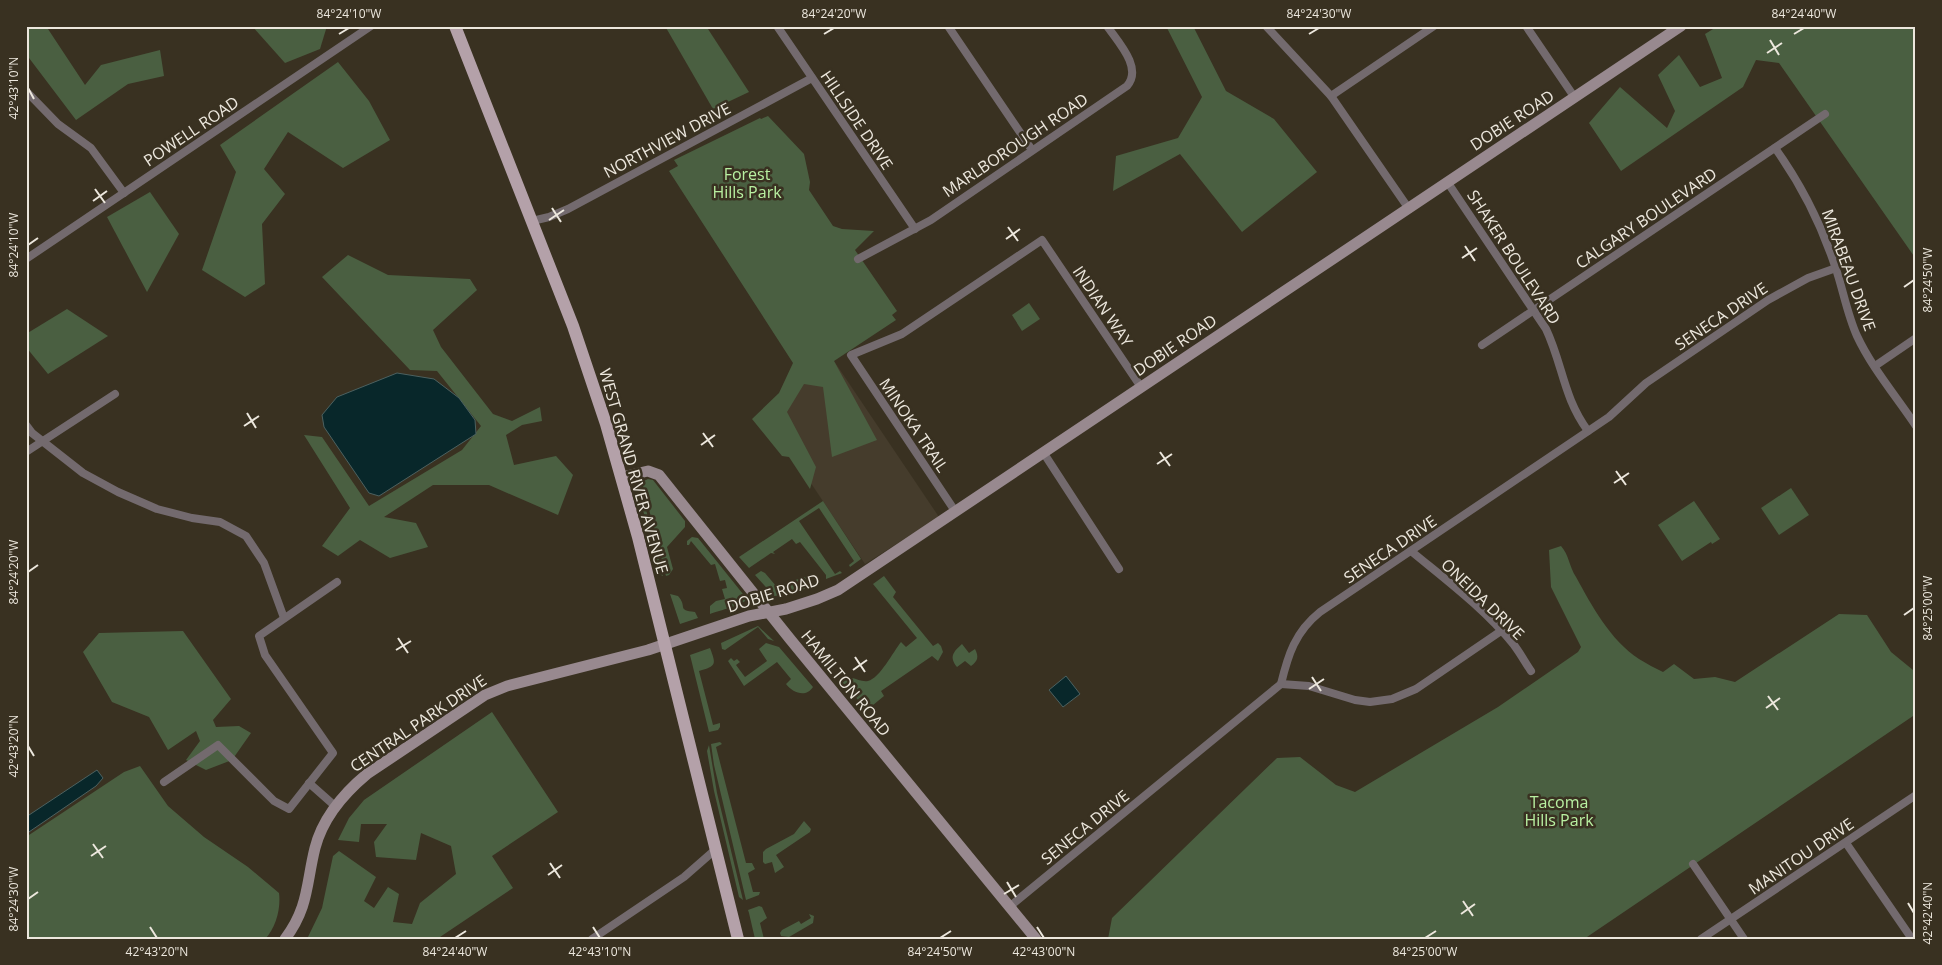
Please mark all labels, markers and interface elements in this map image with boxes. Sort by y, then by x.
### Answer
text: 84°24'10"W [317,5,381,22]
text: 84°24'20"W [802,5,866,22]
text: 84°24'30"W [1287,5,1351,22]
text: 84°24'40"W [1772,5,1836,22]
text: 42°43'10"N [5,57,22,119]
street label: HILLSIDE DRIVE [816,66,898,174]
street label: DOBIE ROAD [1466,85,1558,155]
street label: MARLBOROUGH ROAD [938,88,1092,202]
street label: POWELL ROAD [139,91,243,171]
street label: NORTHVIEW DRIVE [600,97,734,183]
street label: CALGARY BOULEVARD [1571,162,1721,274]
park label: Forest Hills Park [712,163,782,203]
street label: SHAKER BOULEVARD [1462,185,1566,329]
street label: MIRABEAU DRIVE [1817,206,1881,334]
text: 84°24'10"W [5,213,22,277]
text: 84°24'50"W [1919,248,1936,312]
street label: INDIAN WAY [1068,261,1138,351]
street label: SENECA DRIVE [1670,277,1772,355]
street label: DOBIE ROAD [1129,309,1221,381]
street label: WEST GRAND RIVER AVENUE [594,366,674,576]
street label: MINOKA TRAIL [874,374,954,476]
street label: SENECA DRIVE [1339,510,1441,588]
text: 84°24'20"W [5,540,22,604]
street label: ONEIDA DRIVE [1436,554,1530,644]
street label: DOBIE ROAD [724,568,822,618]
text: 84°25'00"W [1919,576,1936,640]
street label: HAMILTON ROAD [796,625,896,741]
street label: CENTRAL PARK DRIVE [345,669,491,777]
text: 42°43'20"N [5,715,22,777]
street label: SENECA DRIVE [1036,785,1134,869]
park label: Tacoma Hills Park [1524,791,1594,831]
street label: MANITOU DRIVE [1744,813,1858,899]
text: 84°24'30"W [5,867,22,931]
text: 42°42'40"N [1919,882,1936,944]
text: 42°43'20"N [126,943,188,960]
text: 84°24'40"W [423,943,487,960]
text: 42°43'10"N [569,943,631,960]
text: 84°24'50"W [908,943,972,960]
text: 42°43'00"N [1013,943,1075,960]
text: 84°25'00"W [1393,943,1457,960]

